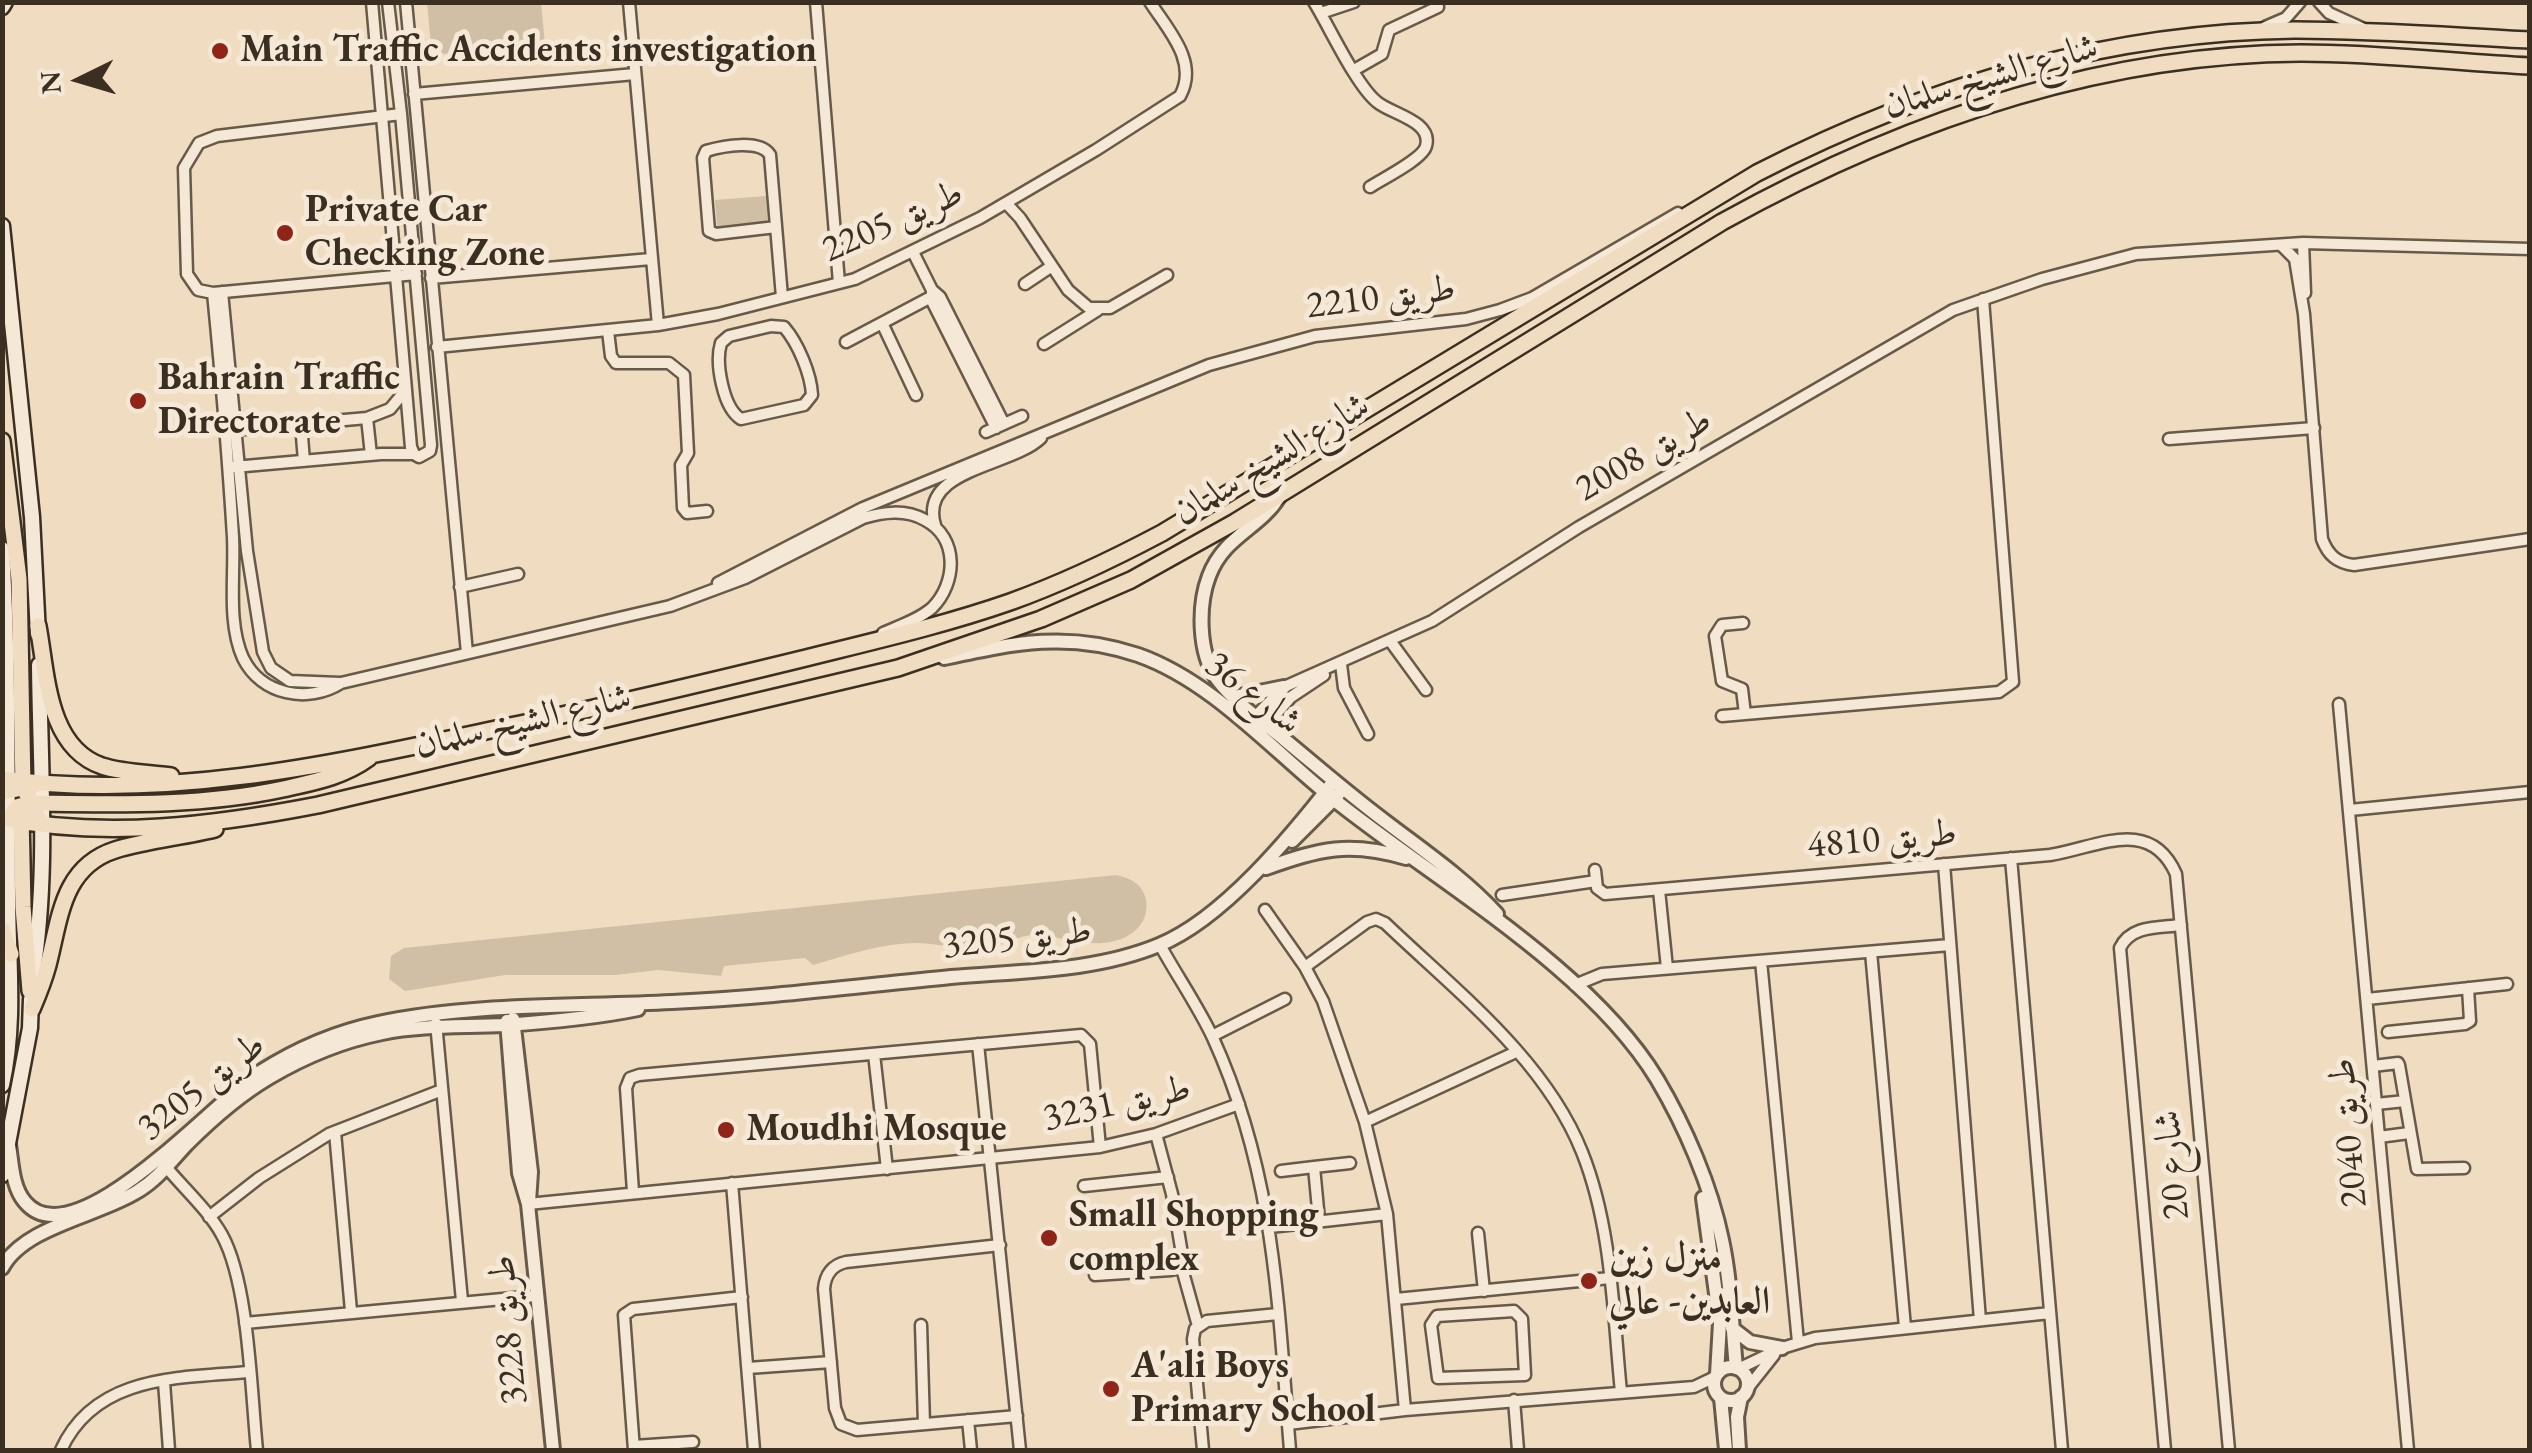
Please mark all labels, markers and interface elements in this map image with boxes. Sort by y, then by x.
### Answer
street label: شارع الشيخ سلمان [1878,25,2104,129]
place label: Main Traffic Accidents investigation [240,28,817,74]
north arrow [30,30,130,130]
marker: Main Traffic Accidents investigation [209,40,231,62]
text: N [31,70,69,95]
street label: طريق 2205 [815,171,971,273]
place label: Private Car Checking Zone [305,188,545,278]
marker: Private Car Checking Zone [274,222,296,244]
street label: طريق 2210 [1304,266,1458,330]
place label: Bahrain Traffic Directorate [158,356,400,446]
street label: شارع الشيخ سلمان [1166,384,1378,536]
marker: Bahrain Traffic Directorate [127,390,149,412]
street label: طريق 2008 [1568,398,1720,512]
street label: شارع 36 [1196,642,1310,746]
street label: شارع الشيخ سلمان [410,675,636,769]
street label: طريق 4810 [1805,811,1959,869]
street label: طريق 3205 [940,908,1094,970]
street label: طريق 3205 [129,1023,275,1151]
street label: طريق 2040 [2320,1056,2378,1210]
street label: طريق 3231 [1039,1066,1195,1142]
place label: Moudhi Mosque [746,1107,1007,1153]
street label: شارع 20 [2145,1108,2201,1222]
marker: Moudhi Mosque [715,1119,737,1141]
place label: Small Shopping complex [1069,1193,1318,1282]
marker: Small Shopping complex [1038,1227,1060,1249]
place label: منزل زين العابدين- عالي [1609,1236,1770,1326]
street label: طريق 3228 [480,1253,538,1407]
marker: منزل زين العابدين- عالي [1578,1270,1600,1292]
place label: A'ali Boys Primary School [1131,1344,1376,1434]
marker: A'ali Boys Primary School [1100,1378,1122,1400]

